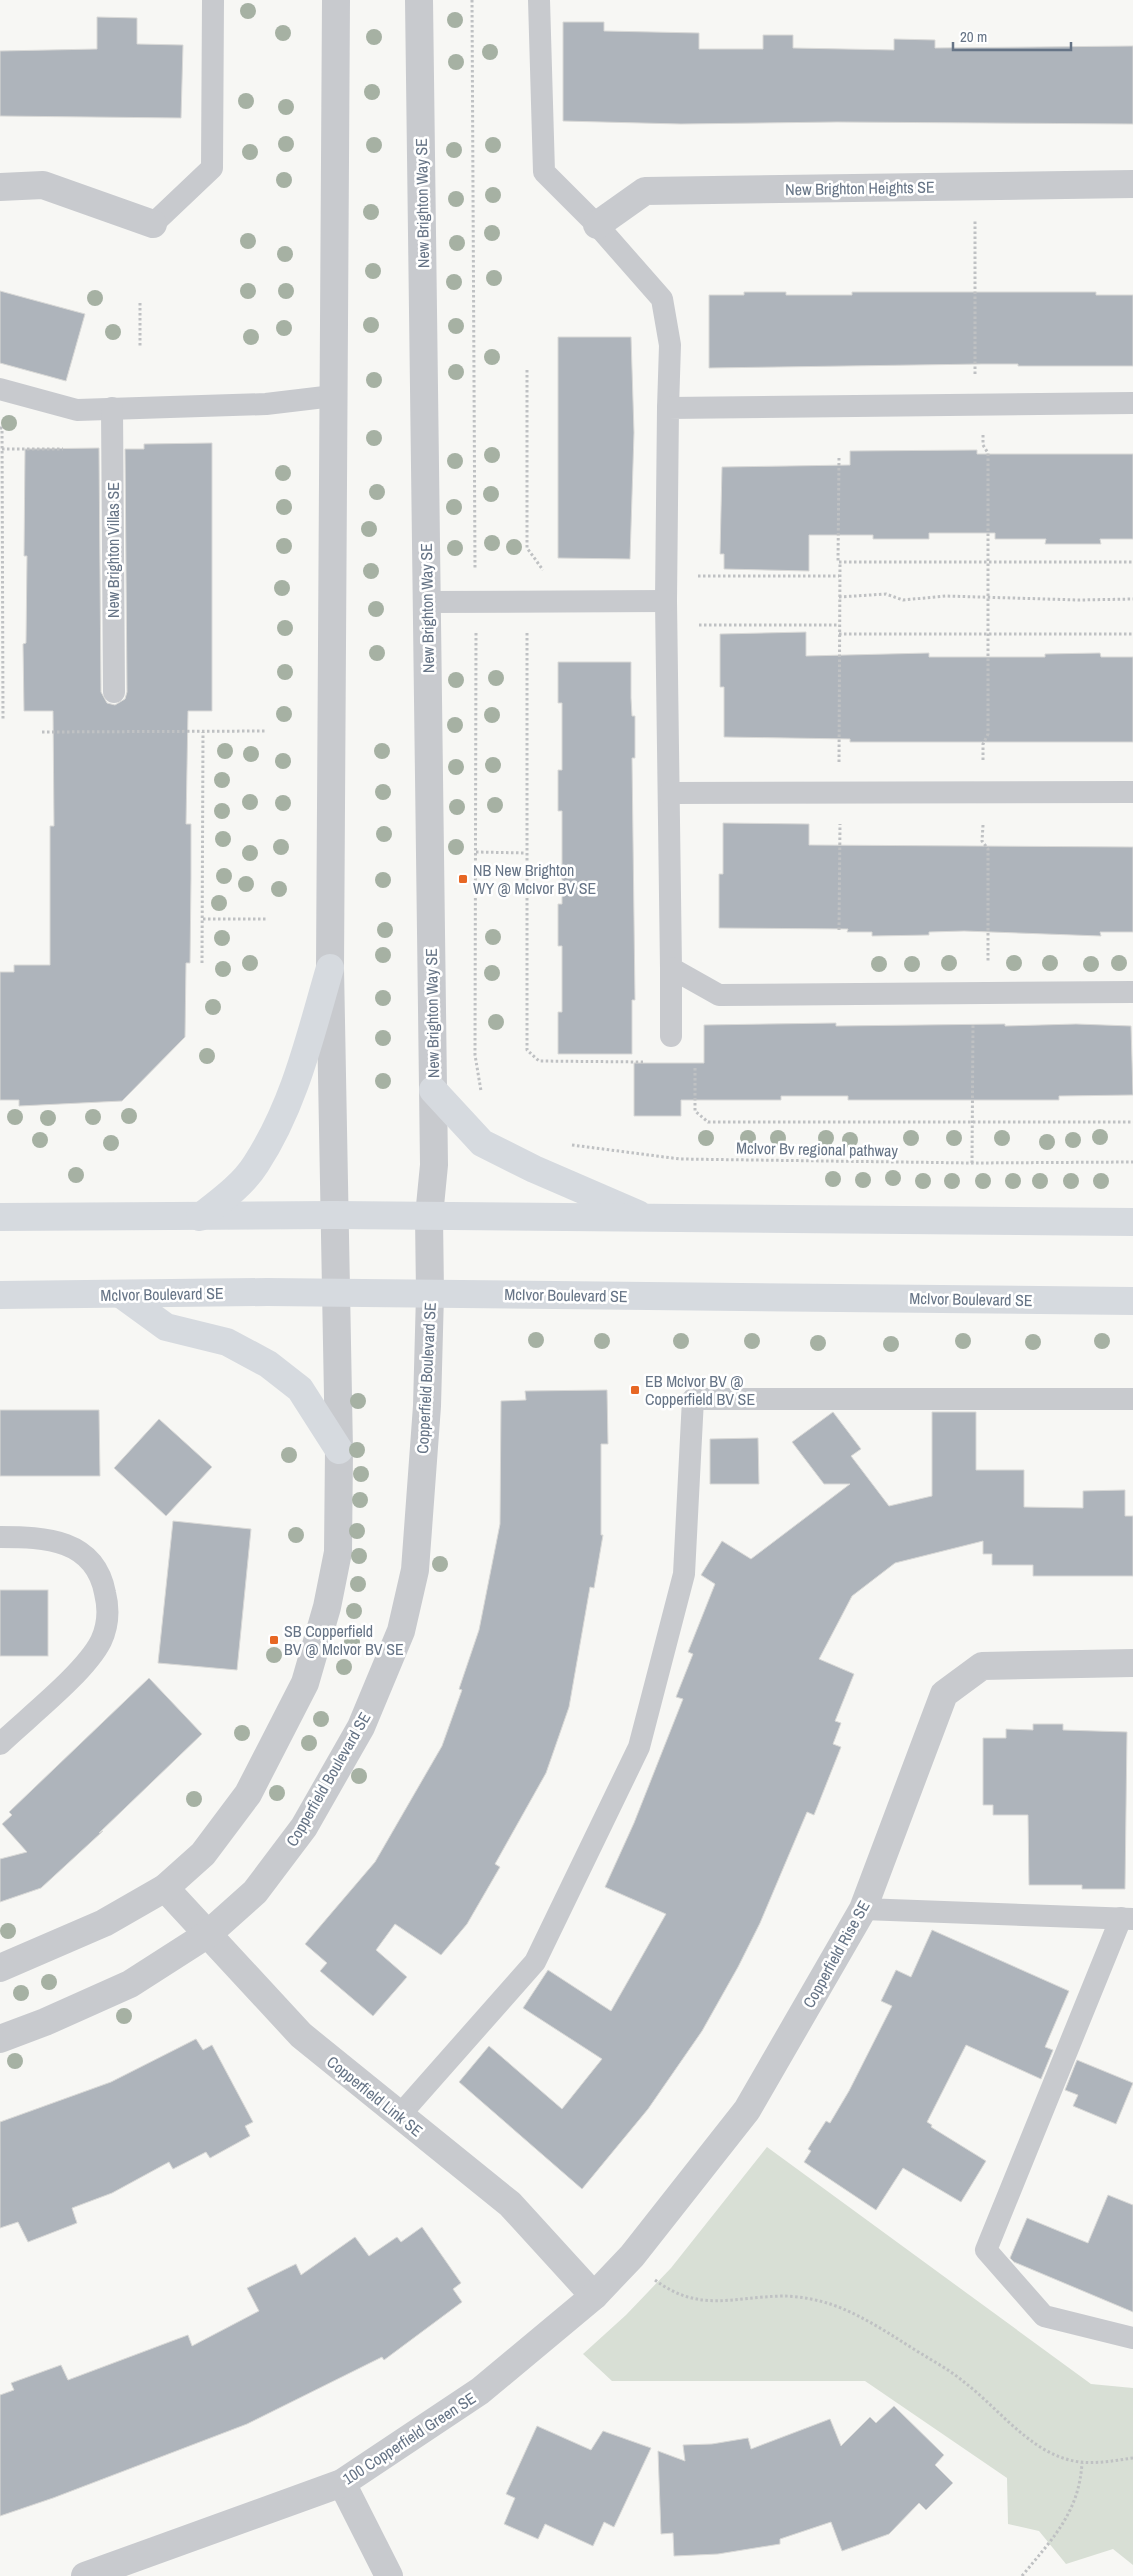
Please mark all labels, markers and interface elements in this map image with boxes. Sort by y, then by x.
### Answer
scale bar [953,20,1070,52]
text: 20 m [960,26,987,47]
street label: New Brighton Way SE [410,138,434,268]
street label: New Brighton Heights SE [785,176,935,200]
street label: New Brighton Villas SE [102,482,124,618]
street label: New Brighton Way SE [415,543,439,673]
place label: NB New Brighton WY @ McIvor BV SE [473,859,596,899]
marker: NB New Brighton WY @ McIvor BV SE [457,873,469,885]
street label: New Brighton Way SE [420,948,444,1078]
street label: McIvor Bv regional pathway [736,1137,899,1161]
street label: McIvor Boulevard SE [100,1282,224,1306]
street label: McIvor Boulevard SE [504,1283,628,1307]
street label: McIvor Boulevard SE [909,1287,1033,1311]
street label: Copperfield Boulevard SE [411,1302,441,1454]
place label: EB McIvor BV @ Copperfield BV SE [645,1370,755,1410]
marker: EB McIvor BV @ Copperfield BV SE [629,1384,641,1396]
place label: SB Copperfield BV @ McIvor BV SE [284,1620,404,1660]
marker: SB Copperfield BV @ McIvor BV SE [268,1634,280,1646]
street label: Copperfield Boulevard SE [281,1708,375,1850]
street label: Copperfield Rise SE [797,1896,875,2012]
street label: Copperfield Link SE [322,2050,428,2142]
street label: 100 Copperfield Green SE [338,2387,480,2489]

